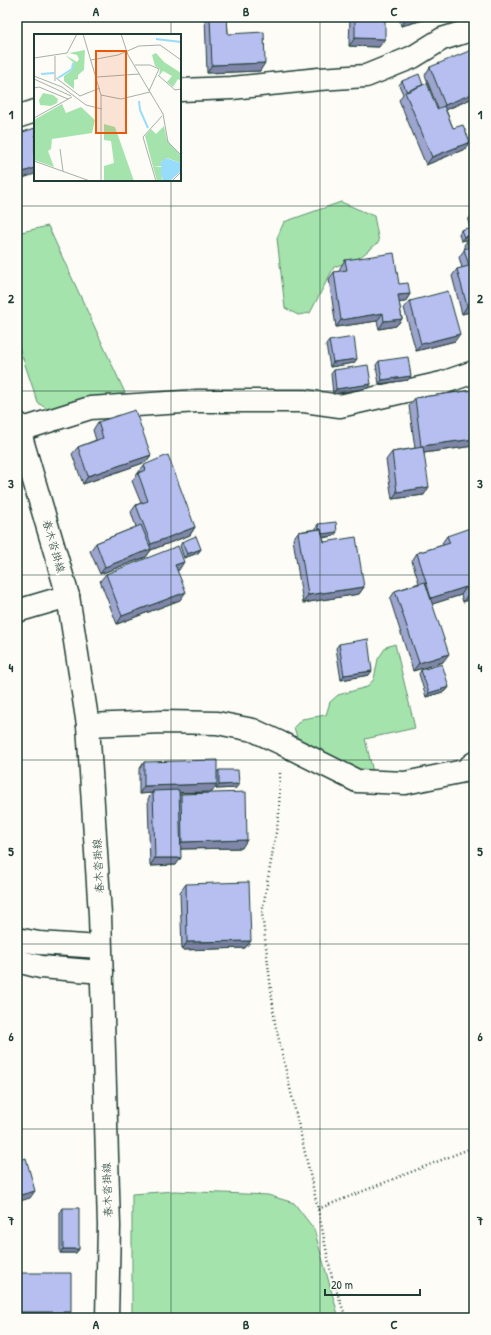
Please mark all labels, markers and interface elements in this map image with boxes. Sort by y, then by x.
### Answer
text: A [93,2,100,20]
text: B [243,2,250,20]
text: C [390,2,398,20]
inset map [34,34,181,181]
text: 1 [9,105,14,123]
text: 1 [478,105,483,123]
text: 2 [8,289,15,307]
text: 2 [477,289,484,307]
text: 3 [8,474,14,492]
text: 3 [477,474,483,492]
street label: 春木沓掛線 [40,518,68,574]
text: 4 [9,658,14,676]
text: 4 [478,658,483,676]
street label: 春木沓掛線 [90,838,106,894]
text: 5 [8,842,14,860]
text: 5 [477,842,483,860]
text: 6 [8,1027,14,1045]
text: 6 [477,1027,483,1045]
street label: 春木沓掛線 [99,1162,115,1218]
text: 7 [7,1211,15,1229]
text: 7 [476,1211,484,1229]
scale bar [325,1271,420,1297]
text: 20 m [331,1276,353,1293]
text: A [93,1315,100,1333]
text: B [243,1315,250,1333]
text: C [390,1315,398,1333]

